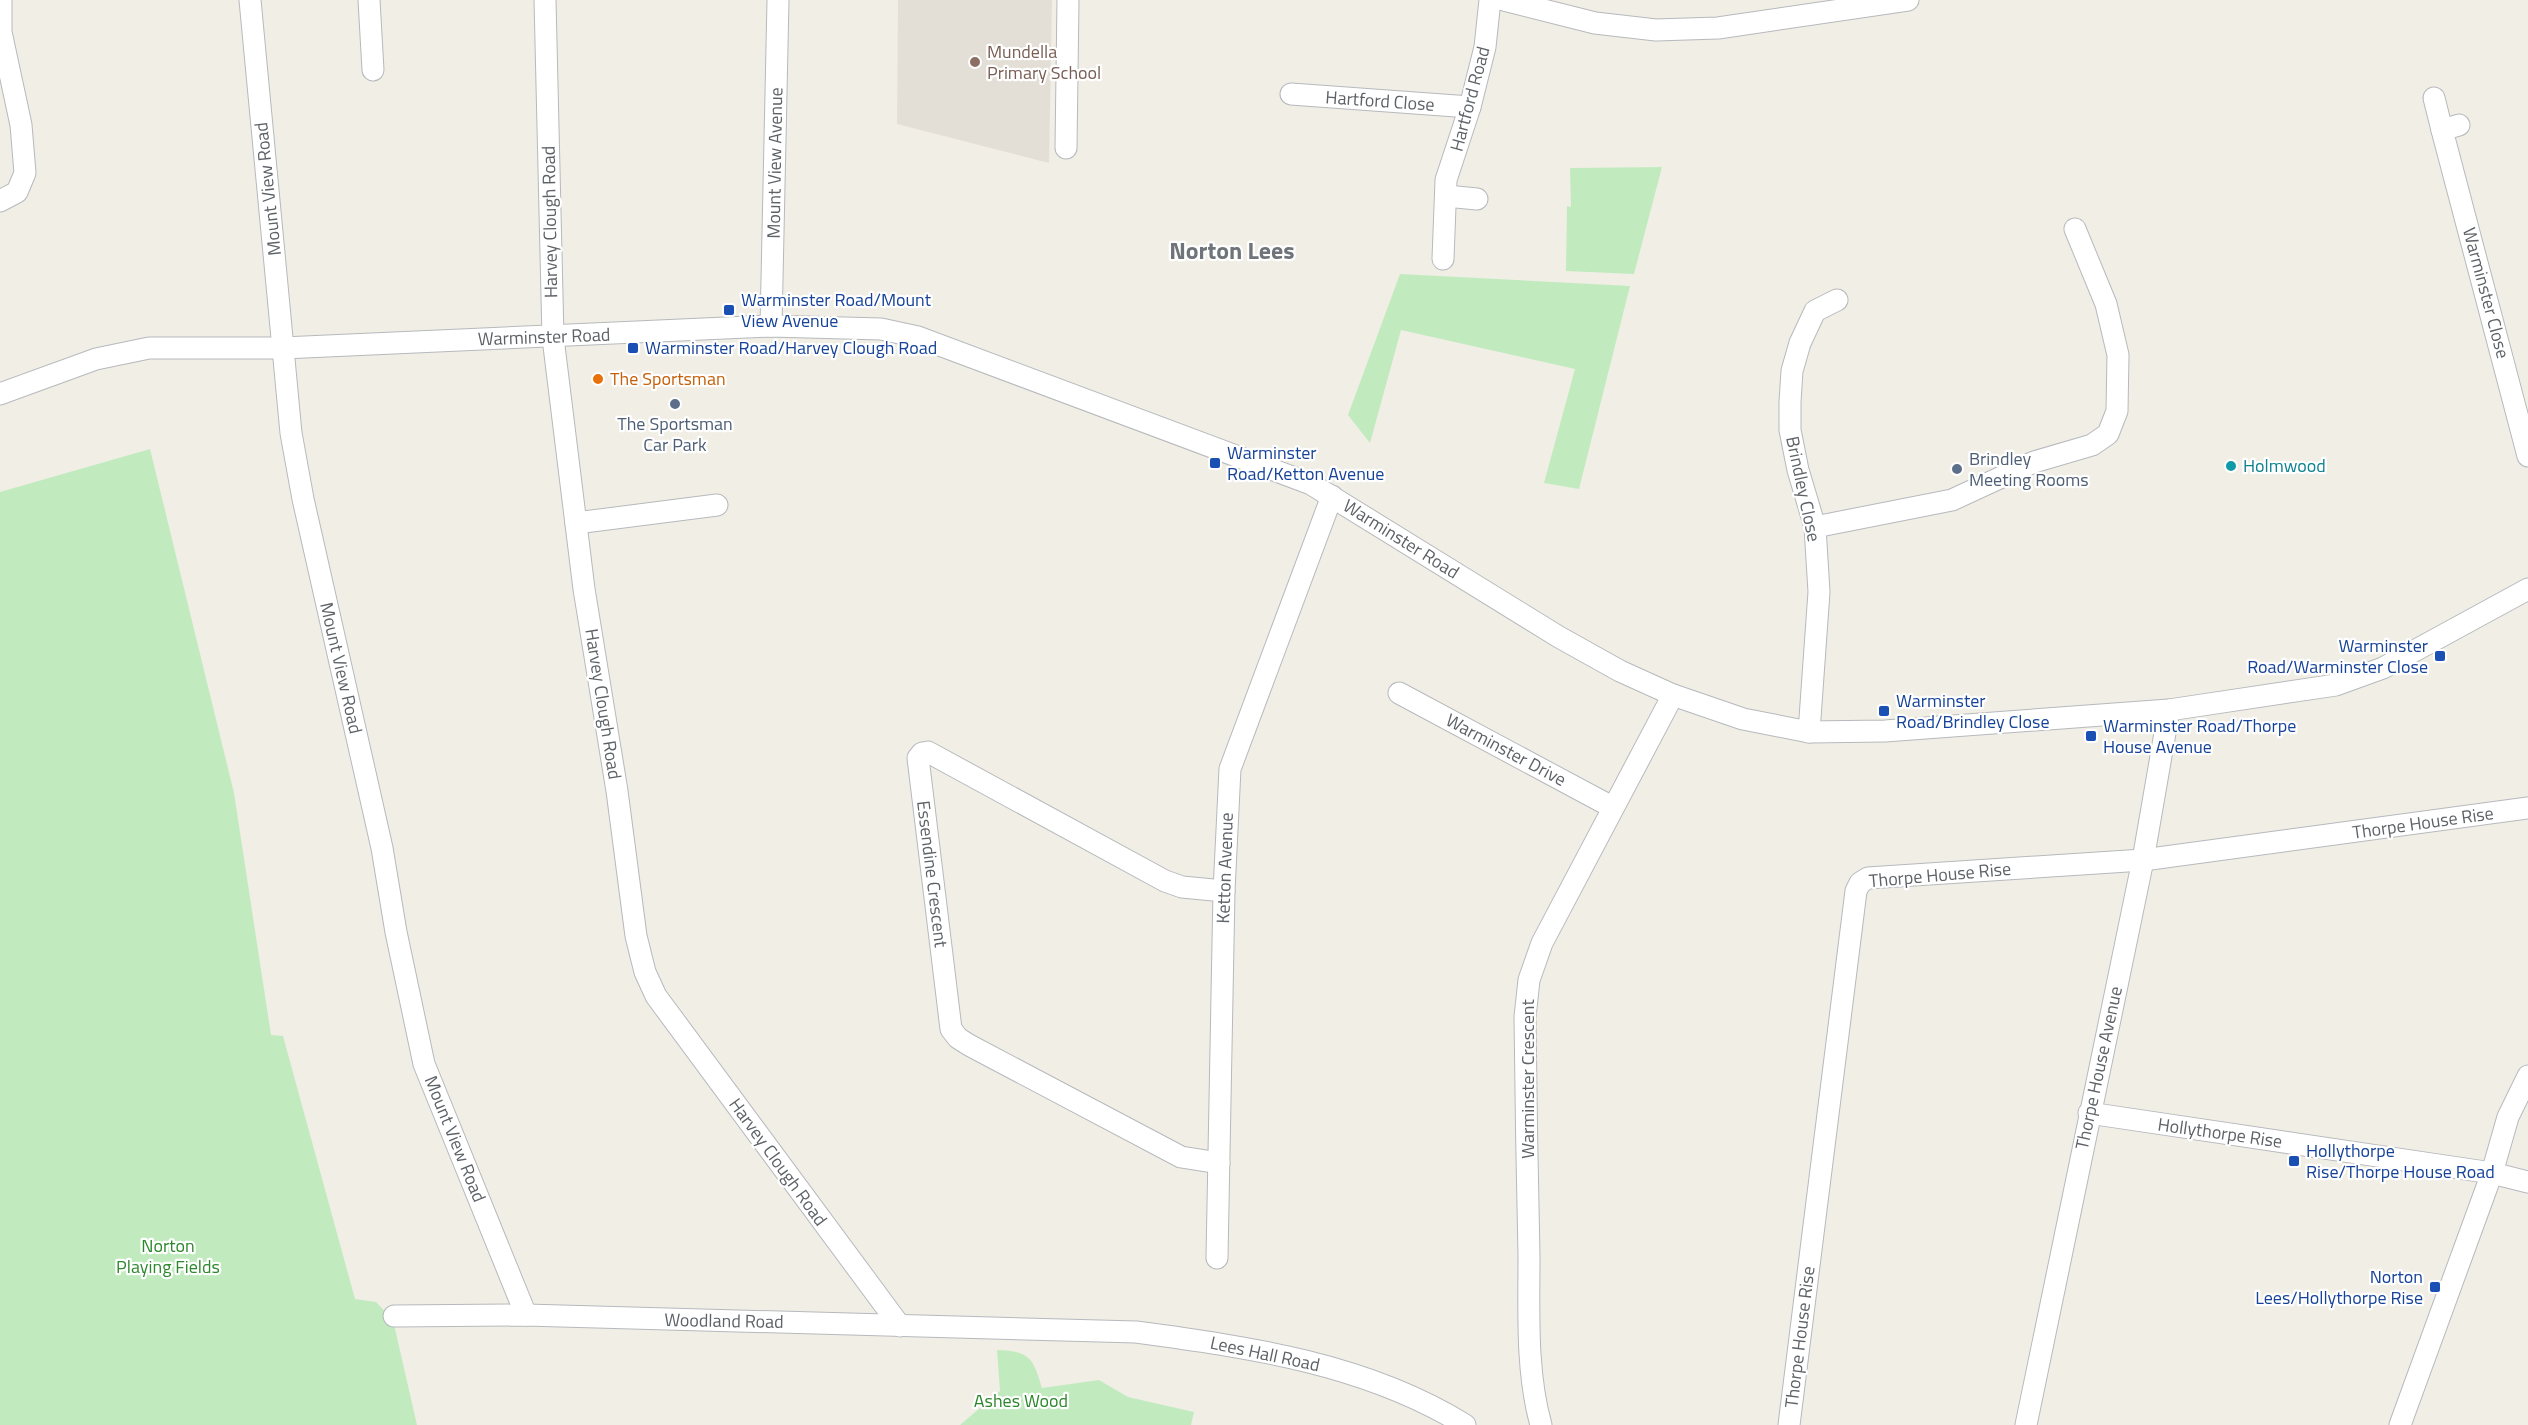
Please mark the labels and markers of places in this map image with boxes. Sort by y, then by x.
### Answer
place label: Mundella Primary School [987,38,1101,86]
marker: Mundella Primary School [968,55,982,69]
place label: Warminster Road/Mount View Avenue [741,286,932,334]
marker: Warminster Road/Mount View Avenue [722,303,736,317]
place label: Warminster Road/Harvey Clough Road [645,334,937,361]
marker: Warminster Road/Harvey Clough Road [626,341,640,355]
place label: The Sportsman [610,365,726,392]
marker: The Sportsman [591,372,605,386]
marker: The Sportsman Car Park [668,397,682,411]
place label: The Sportsman Car Park [617,410,733,458]
place label: Warminster Road/Ketton Avenue [1227,439,1384,487]
place label: Brindley Meeting Rooms [1969,445,2089,493]
place label: Holmwood [2243,452,2326,479]
marker: Warminster Road/Ketton Avenue [1208,456,1222,470]
marker: Holmwood [2224,459,2238,473]
marker: Brindley Meeting Rooms [1950,462,1964,476]
place label: Warminster Road/Warminster Close [2247,632,2428,680]
marker: Warminster Road/Warminster Close [2433,649,2447,663]
place label: Warminster Road/Brindley Close [1896,687,2050,735]
marker: Warminster Road/Brindley Close [1877,704,1891,718]
place label: Warminster Road/Thorpe House Avenue [2103,712,2296,760]
marker: Warminster Road/Thorpe House Avenue [2084,729,2098,743]
place label: Hollythorpe Rise/Thorpe House Road [2306,1137,2495,1185]
marker: Hollythorpe Rise/Thorpe House Road [2287,1154,2301,1168]
place label: Norton Lees/Hollythorpe Rise [2255,1263,2423,1311]
marker: Norton Lees/Hollythorpe Rise [2428,1280,2442,1294]

